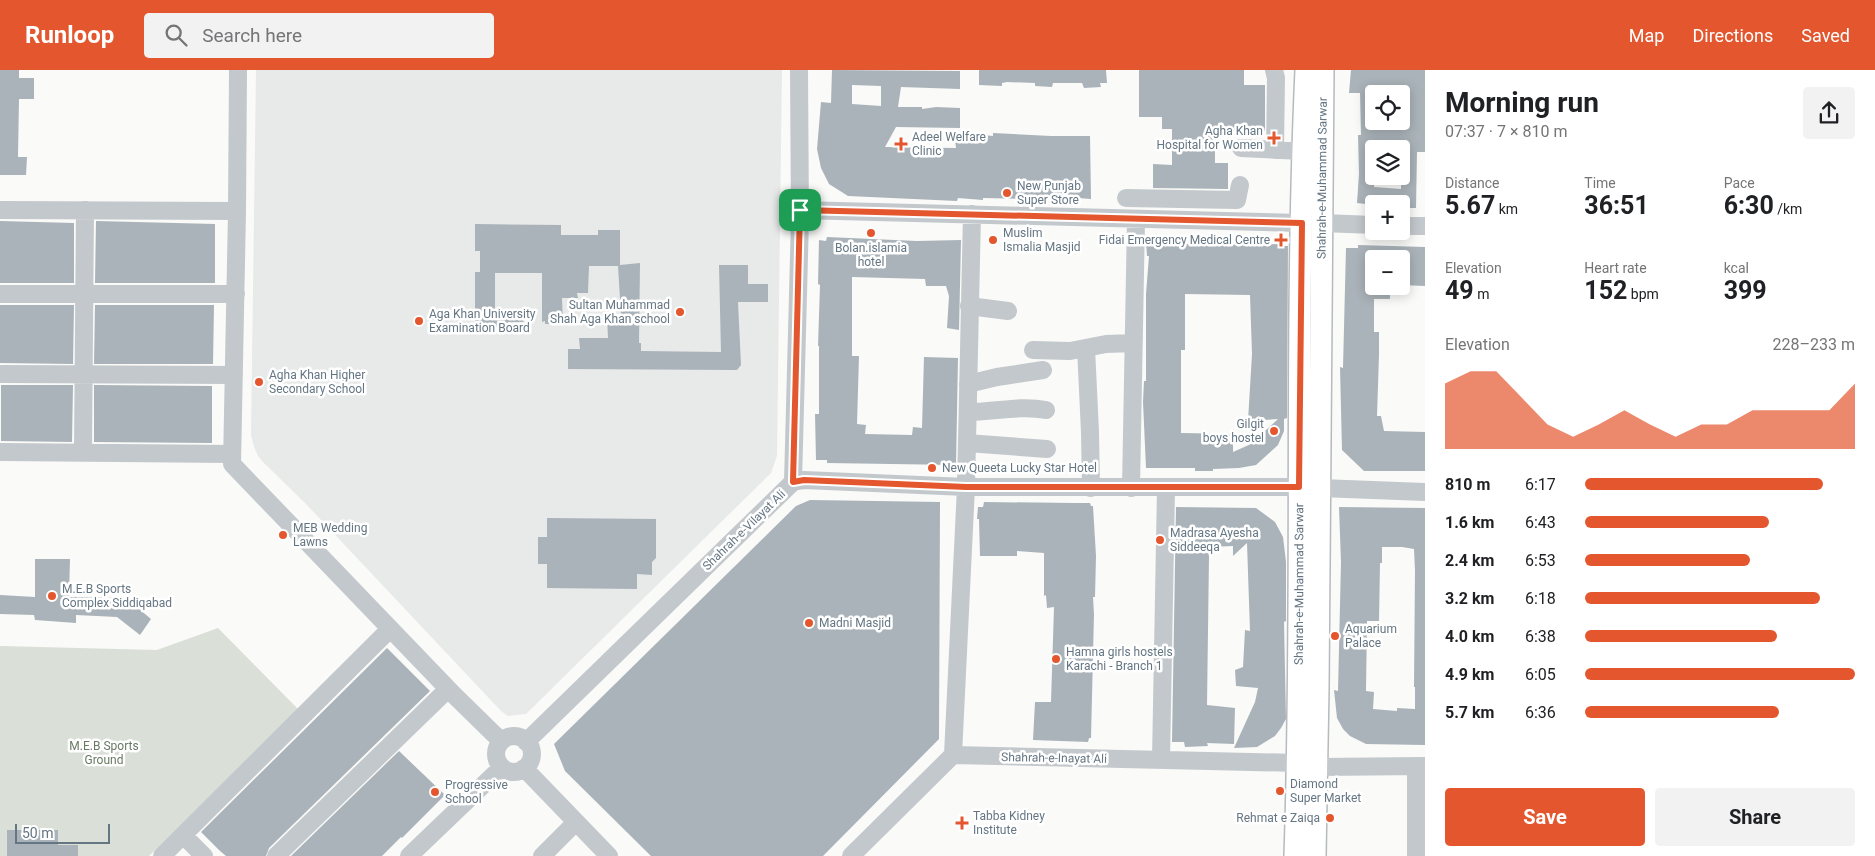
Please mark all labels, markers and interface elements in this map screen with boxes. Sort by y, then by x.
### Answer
search box [144,13,494,58]
text: Runloop [25,21,114,49]
icon: search [162,21,190,49]
text: Search here [202,24,302,47]
text: Map [1629,25,1664,46]
text: Directions [1692,25,1773,46]
text: Saved [1801,25,1850,46]
map controls [1365,85,1410,295]
button: locate [1365,85,1410,130]
text: Morning run [1445,86,1599,119]
button: share [1803,87,1855,139]
street label: Shahrah-e-Muhammad Sarwar [1314,97,1330,259]
text: 07:37 · 7 × 810 m [1445,122,1567,141]
place label: Agha Khan Hospital for Women [1157,124,1263,152]
place label: Adeel Welfare Clinic [912,130,986,158]
marker: Agha Khan Hospital for Women [1267,131,1281,145]
marker: Adeel Welfare Clinic [894,137,908,151]
button: layers [1365,140,1410,185]
text: Distance [1445,175,1500,191]
text: Time [1584,175,1616,191]
text: Pace [1724,175,1755,191]
place label: New Punjab Super Store [1017,179,1081,207]
marker: New Punjab Super Store [1001,187,1013,199]
pin [779,189,821,231]
text: 5.67 [1445,191,1495,220]
text: 36:51 [1584,191,1649,220]
text: 6:30 [1724,191,1774,220]
button: + [1365,195,1410,240]
icon: arrive [786,196,814,224]
text: km [1495,201,1518,217]
text: /km [1774,201,1802,217]
place label: Muslim Ismalia Masjid [1003,226,1081,254]
marker: Bolan.islamia hotel [865,227,877,239]
place label: Fidai Emergency Medical Centre [1099,233,1270,247]
marker: Fidai Emergency Medical Centre [1274,233,1288,247]
marker: Muslim Ismalia Masjid [987,234,999,246]
place label: Bolan.islamia hotel [835,241,907,269]
button: − [1365,250,1410,295]
text: Elevation [1445,260,1502,276]
text: Heart rate [1584,260,1647,276]
text: kcal [1724,260,1749,276]
text: 49 [1445,276,1474,305]
text: 152 [1584,276,1627,305]
text: 399 [1724,276,1767,305]
text: m [1474,286,1489,302]
text: bpm [1627,286,1659,302]
place label: Sultan Muhammad Shah Aga Khan school [550,298,670,326]
marker: Sultan Muhammad Shah Aga Khan school [674,306,686,318]
place label: Aga Khan University Examination Board [429,307,536,335]
marker: Aga Khan University Examination Board [413,315,425,327]
text: Elevation [1445,335,1510,354]
text: 228–233 m [1773,335,1855,354]
place label: Agha Khan Higher Secondary School [269,368,365,396]
marker: Agha Khan Higher Secondary School [253,376,265,388]
place label: Gilgit boys hostel [1203,417,1264,445]
marker: Gilgit boys hostel [1268,425,1280,437]
place label: New Queeta Lucky Star Hotel [942,461,1097,475]
marker: New Queeta Lucky Star Hotel [926,462,938,474]
text: 810 m [1445,475,1490,494]
text: 6:17 [1525,475,1556,494]
street label: Shahrah-e-Vilayat Ali [700,487,788,573]
street label: Shahrah-e-Muhammad Sarwar [1292,503,1306,665]
text: 1.6 km [1445,513,1494,532]
text: 6:43 [1525,513,1556,532]
place label: MEB Wedding Lawns [293,521,367,549]
place label: Madrasa Ayesha Siddeeqa [1170,526,1259,554]
marker: MEB Wedding Lawns [277,529,289,541]
marker: Madrasa Ayesha Siddeeqa [1154,534,1166,546]
text: 2.4 km [1445,551,1494,570]
text: 6:53 [1525,551,1556,570]
place label: M.E.B Sports Complex Siddiqabad [62,582,172,610]
text: 3.2 km [1445,589,1494,608]
text: 6:18 [1525,589,1556,608]
marker: M.E.B Sports Complex Siddiqabad [46,590,58,602]
place label: Madni Masjid [819,616,891,630]
marker: Madni Masjid [803,617,815,629]
place label: Aquarium Palace [1345,622,1397,650]
text: 4.0 km [1445,627,1494,646]
text: 6:38 [1525,627,1556,646]
marker: Aquarium Palace [1329,630,1341,642]
place label: Hamna girls hostels Karachi - Branch 1 [1066,645,1173,673]
marker: Hamna girls hostels Karachi - Branch 1 [1050,653,1062,665]
text: 4.9 km [1445,665,1494,684]
text: 6:05 [1525,665,1556,684]
text: 5.7 km [1445,703,1494,722]
text: 6:36 [1525,703,1556,722]
park label: M.E.B Sports Ground [69,739,139,767]
street label: Shahrah-e-Inayat Ali [1001,750,1107,766]
place label: Diamond Super Market [1290,777,1361,805]
place label: Progressive School [445,778,508,806]
marker: Diamond Super Market [1274,785,1286,797]
marker: Progressive School [429,786,441,798]
button: Save [1445,788,1645,846]
button: Share [1655,788,1855,846]
place label: Tabba Kidney Institute [973,809,1045,837]
place label: Rehmat e Zaiqa [1236,811,1320,825]
marker: Rehmat e Zaiqa [1324,812,1336,824]
marker: Tabba Kidney Institute [955,816,969,830]
scale bar [15,821,110,844]
text: 50 m [22,825,54,841]

